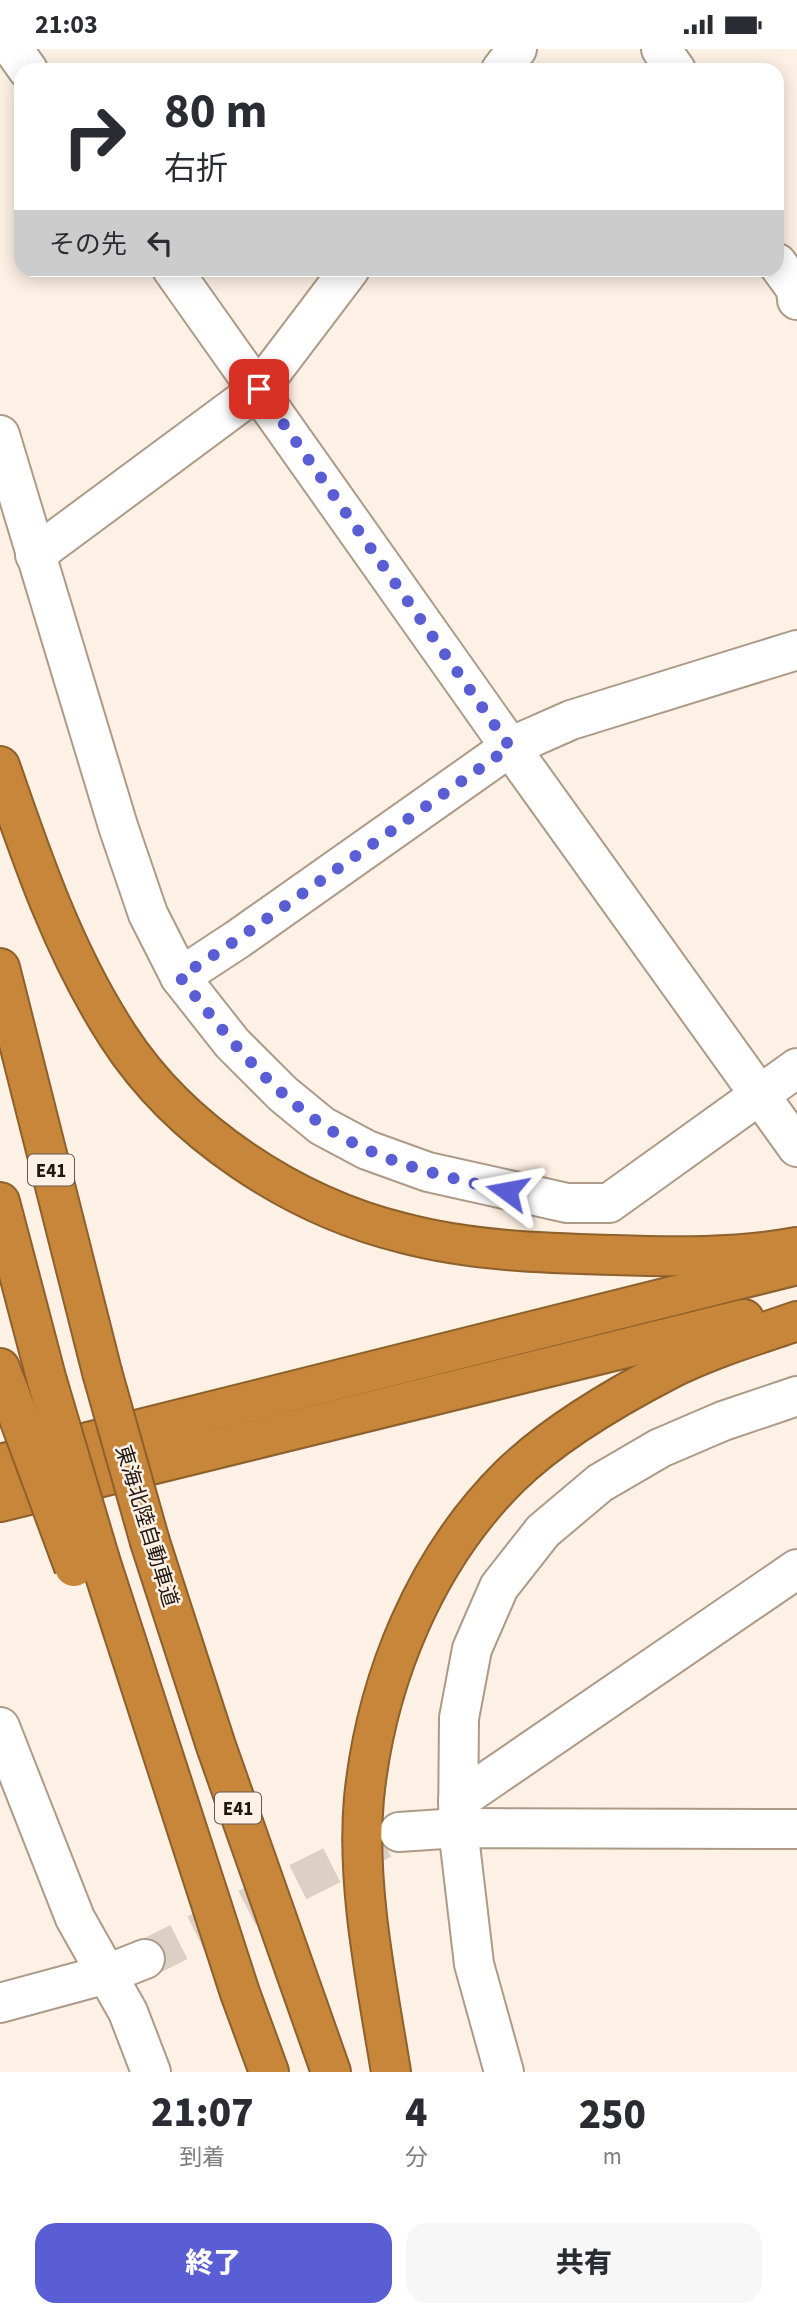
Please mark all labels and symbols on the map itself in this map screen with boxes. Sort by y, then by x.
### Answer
pin [229,359,289,419]
position arrow [470,1154,544,1228]
road number: E41 [28,1155,74,1185]
street label: 東海北陸自動車道 [108,1441,186,1611]
road number: E41 [215,1793,261,1823]

